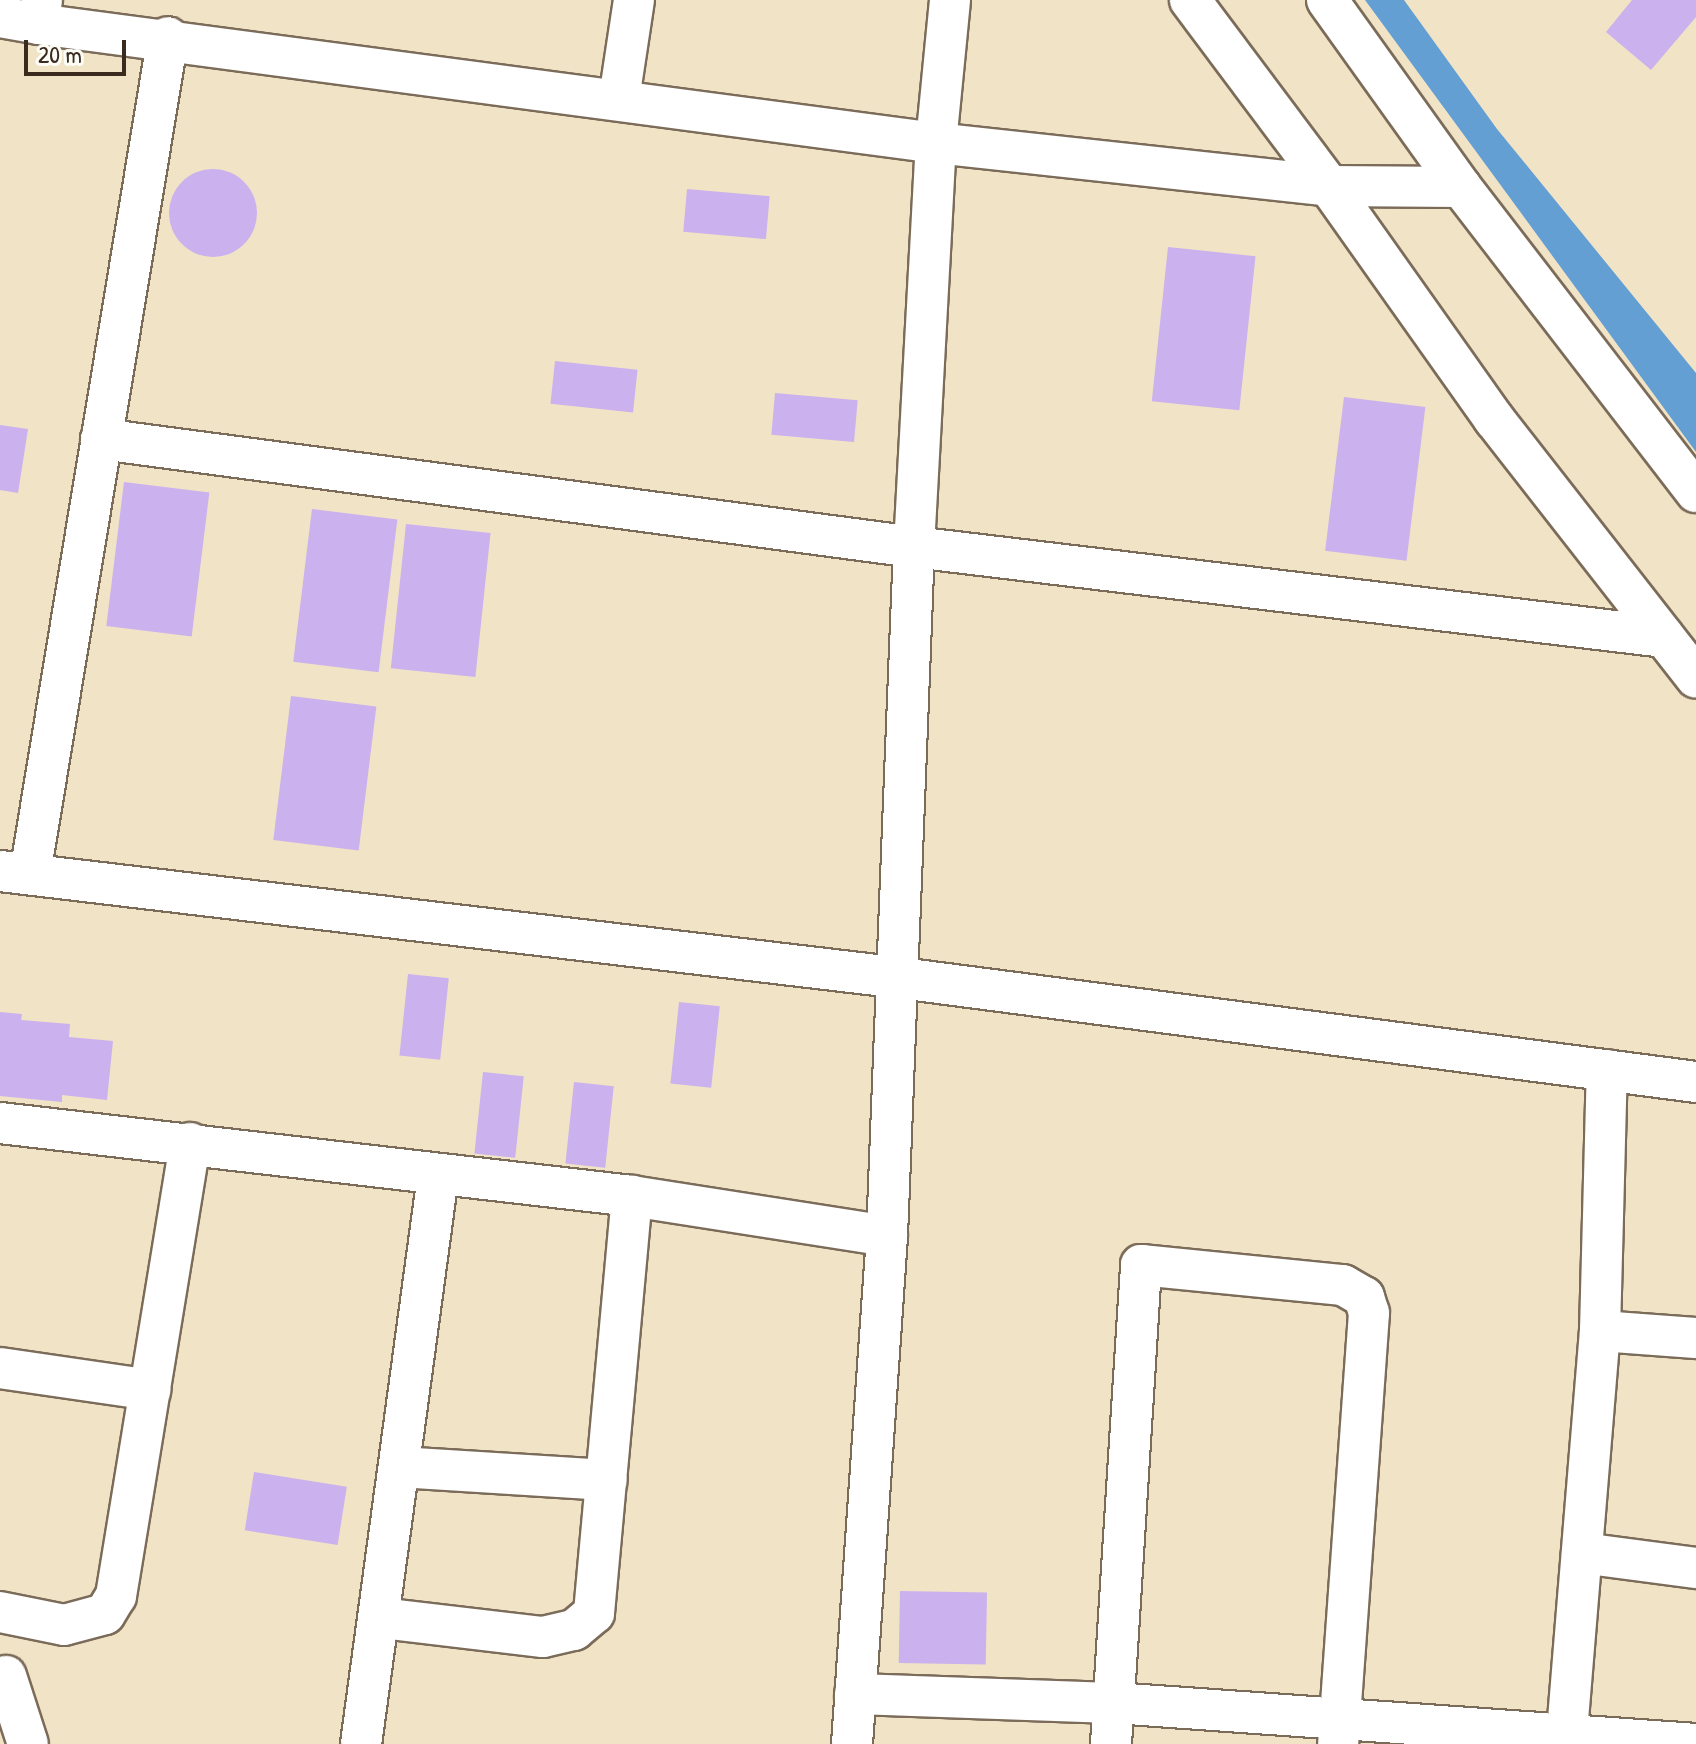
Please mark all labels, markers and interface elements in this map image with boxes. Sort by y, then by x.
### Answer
scale bar [28,24,130,74]
text: 20 m [38,38,82,70]

